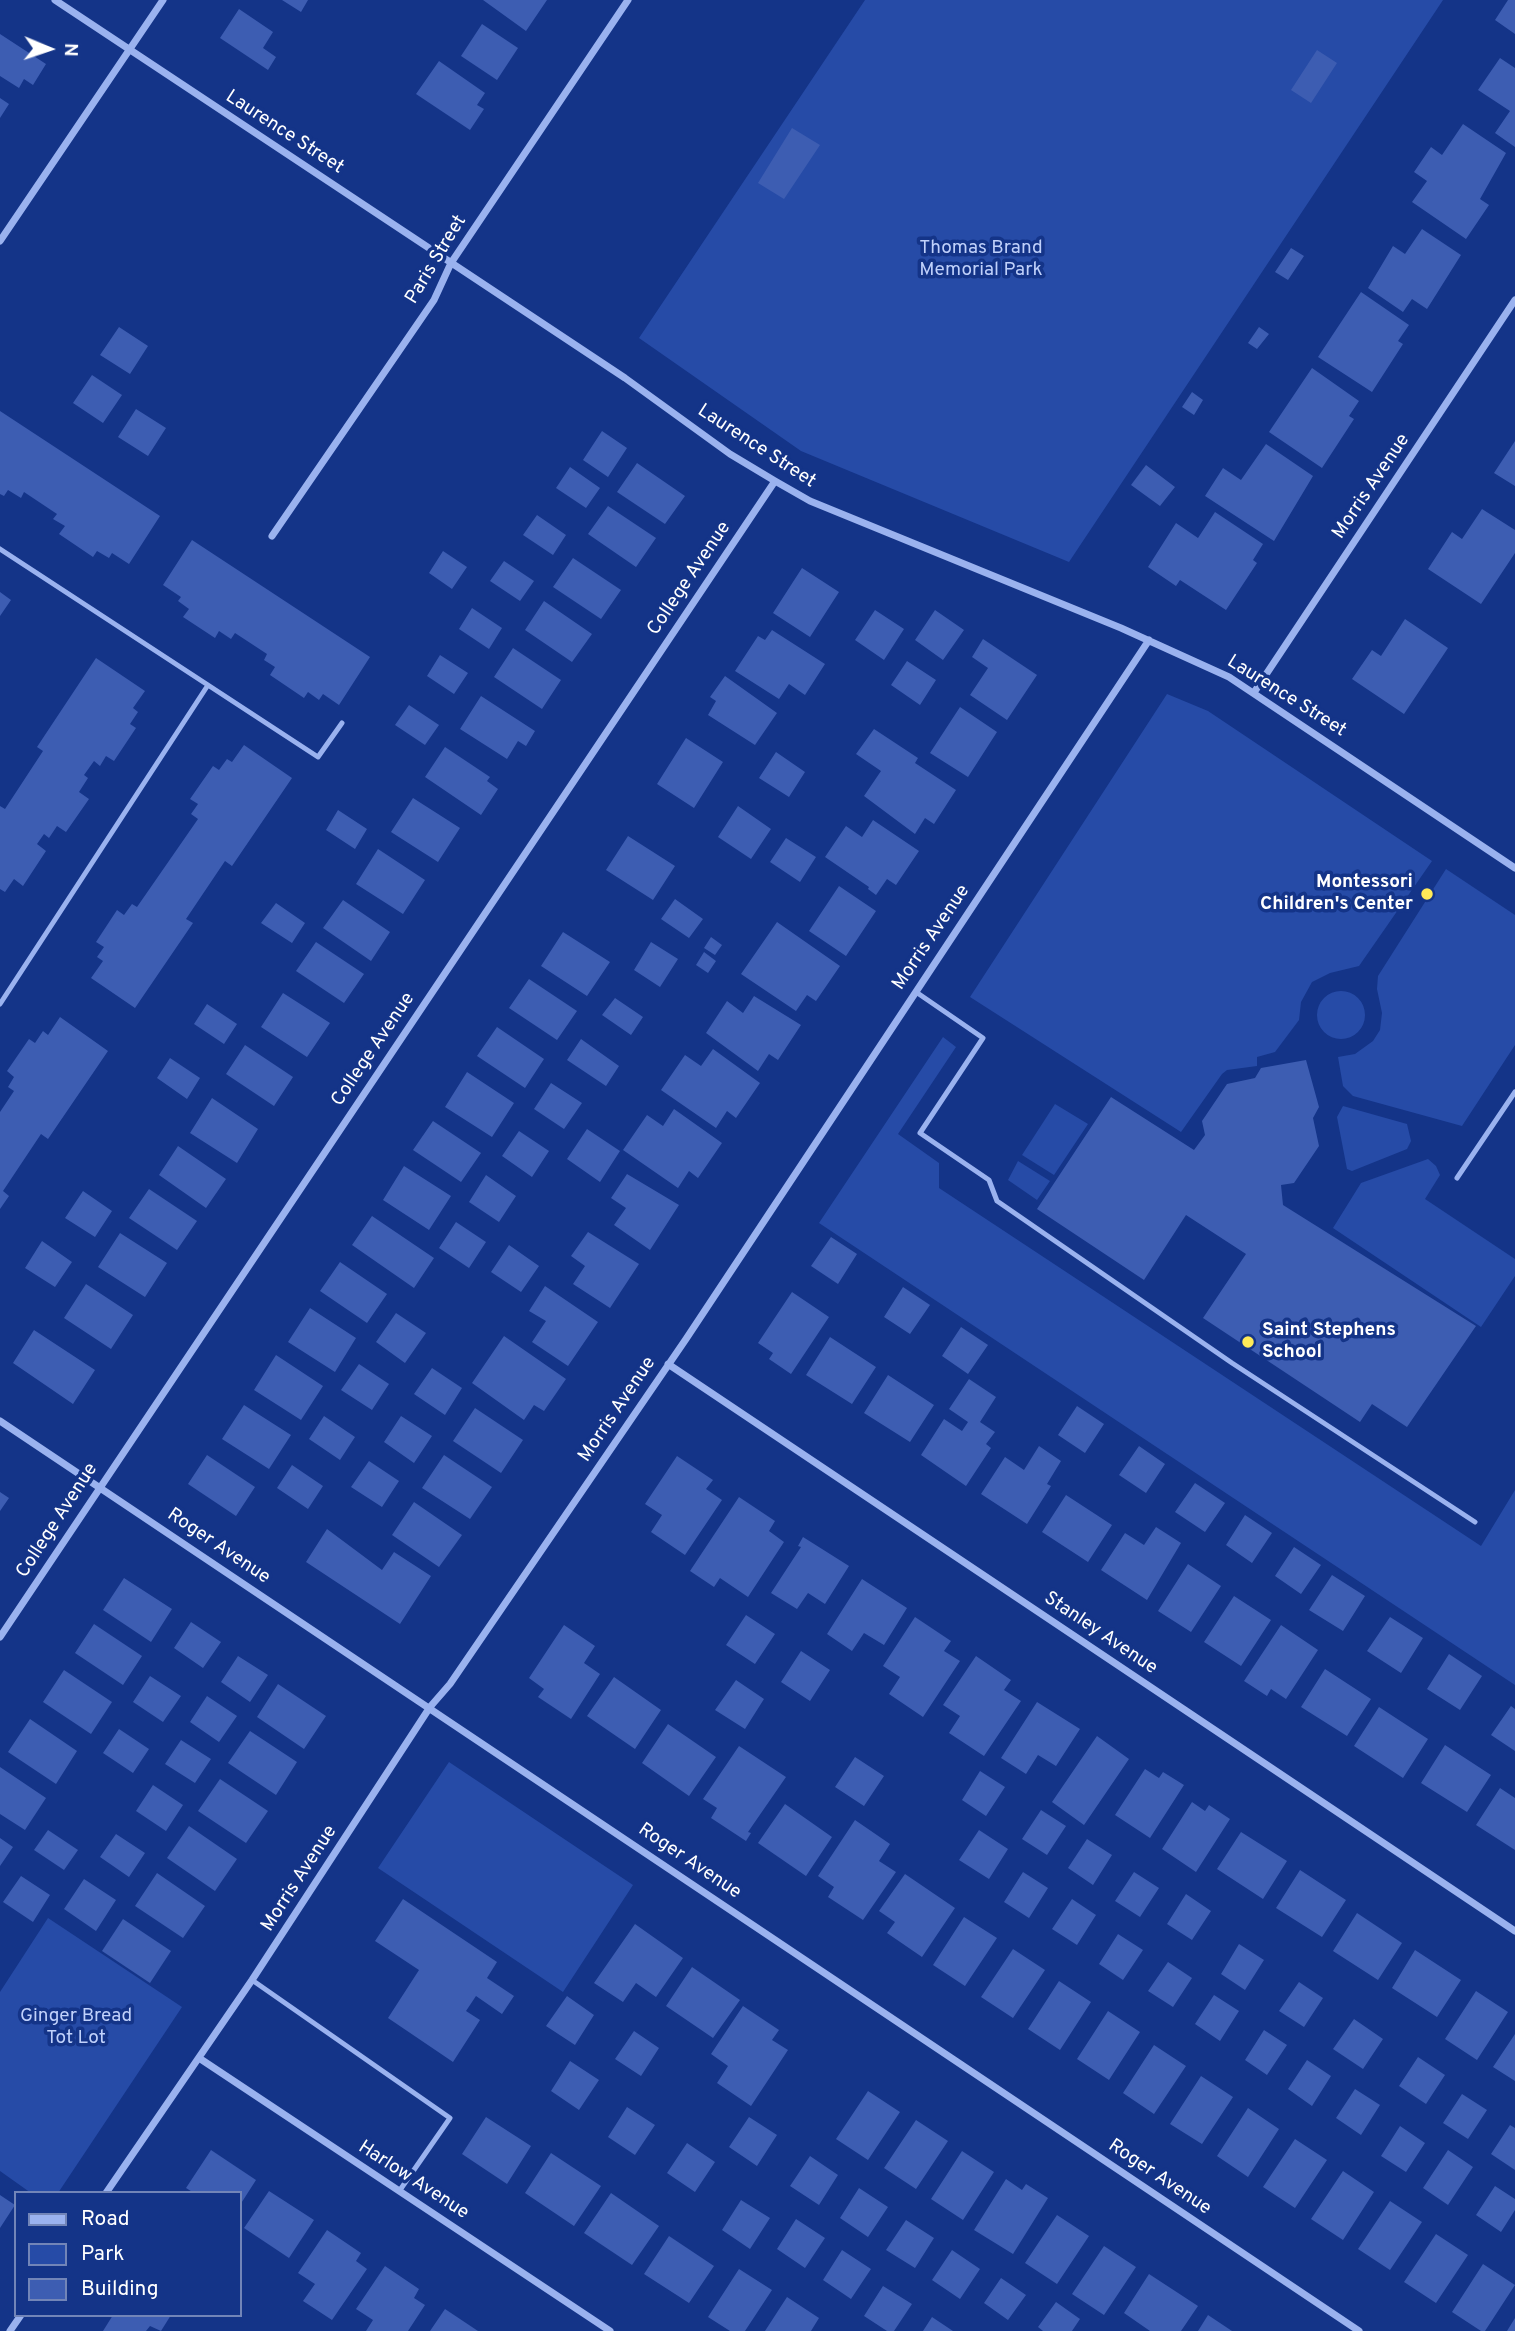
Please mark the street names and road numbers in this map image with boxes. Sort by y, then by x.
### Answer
street label: Laurence Street [221,86,347,180]
street label: Paris Street [402,211,472,309]
street label: Laurence Street [693,400,819,494]
street label: Morris Avenue [1328,430,1416,544]
street label: College Avenue [644,518,736,640]
street label: Laurence Street [1222,651,1350,743]
street label: Morris Avenue [888,881,976,995]
street label: College Avenue [328,989,420,1111]
street label: Morris Avenue [574,1353,662,1467]
street label: College Avenue [12,1459,104,1583]
street label: Roger Avenue [162,1504,274,1590]
street label: Stanley Avenue [1039,1588,1161,1680]
street label: Roger Avenue [633,1819,745,1905]
street label: Morris Avenue [257,1822,343,1936]
street label: Roger Avenue [1103,2135,1215,2221]
street label: Harlow Avenue [353,2137,473,2225]

